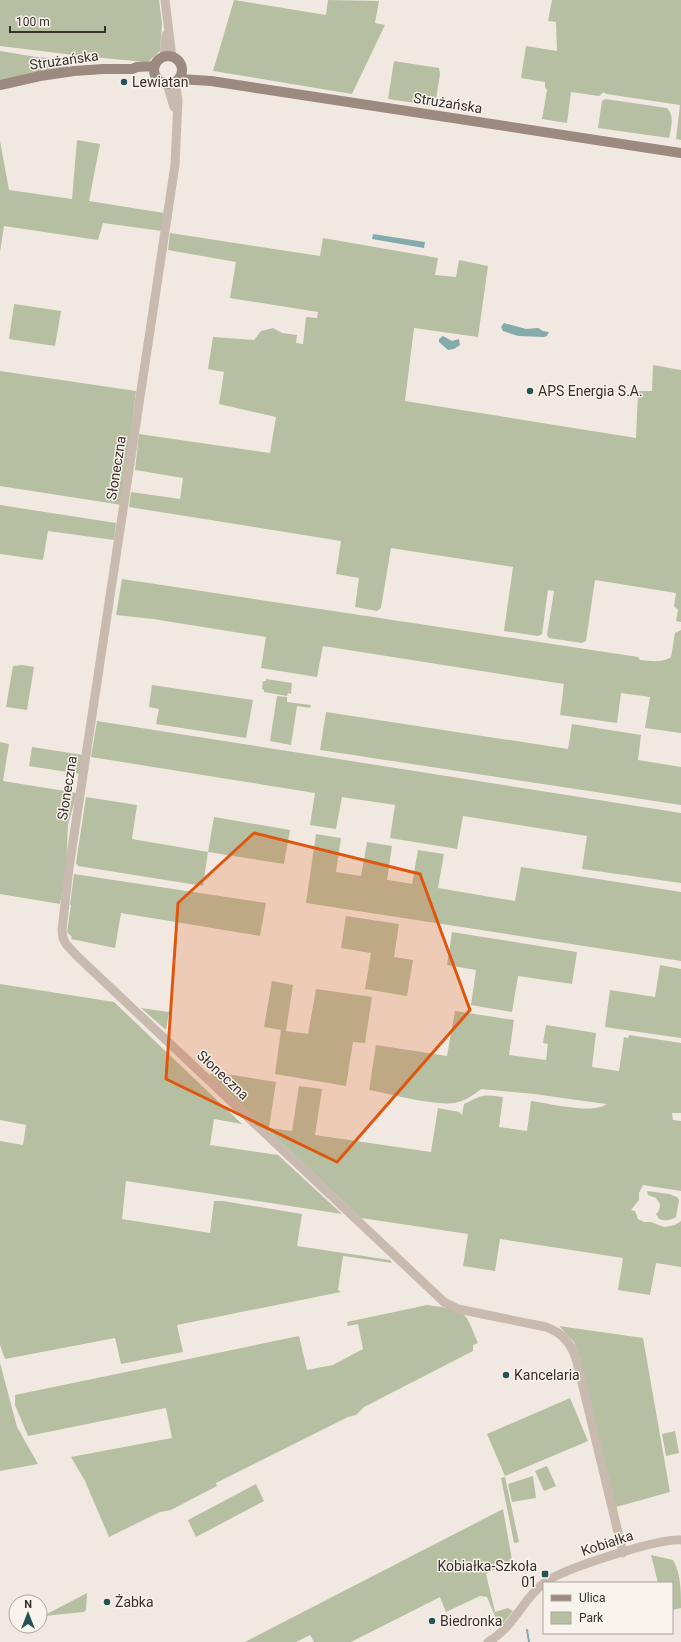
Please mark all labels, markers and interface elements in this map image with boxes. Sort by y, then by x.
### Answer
scale bar [10,8,105,34]
text: 100 m [16,15,50,29]
street label: Strużańska [28,47,100,73]
place label: Lewiatan [132,74,188,90]
marker: Lewiatan [119,77,129,87]
street label: Strużańska [412,90,484,116]
place label: APS Energia S.A. [538,383,643,399]
marker: APS Energia S.A. [525,386,535,396]
street label: Słoneczna [103,435,129,501]
street label: Słoneczna [54,755,80,821]
street label: Słoneczna [194,1047,252,1103]
place label: Kancelaria [514,1367,580,1383]
marker: Kancelaria [501,1370,511,1380]
street label: Kobiałka [579,1527,635,1559]
place label: Kobiałka-Szkoła 01 [437,1558,537,1590]
marker: Kobiałka-Szkoła 01 [540,1569,550,1579]
legend [543,1582,673,1634]
text: Ulica [579,1591,605,1605]
north arrow [8,1594,48,1634]
place label: Żabka [115,1594,154,1610]
marker: Żabka [102,1597,112,1607]
text: N [24,1598,32,1611]
text: Park [579,1611,604,1625]
place label: Biedronka [440,1613,502,1629]
marker: Biedronka [427,1616,437,1626]

